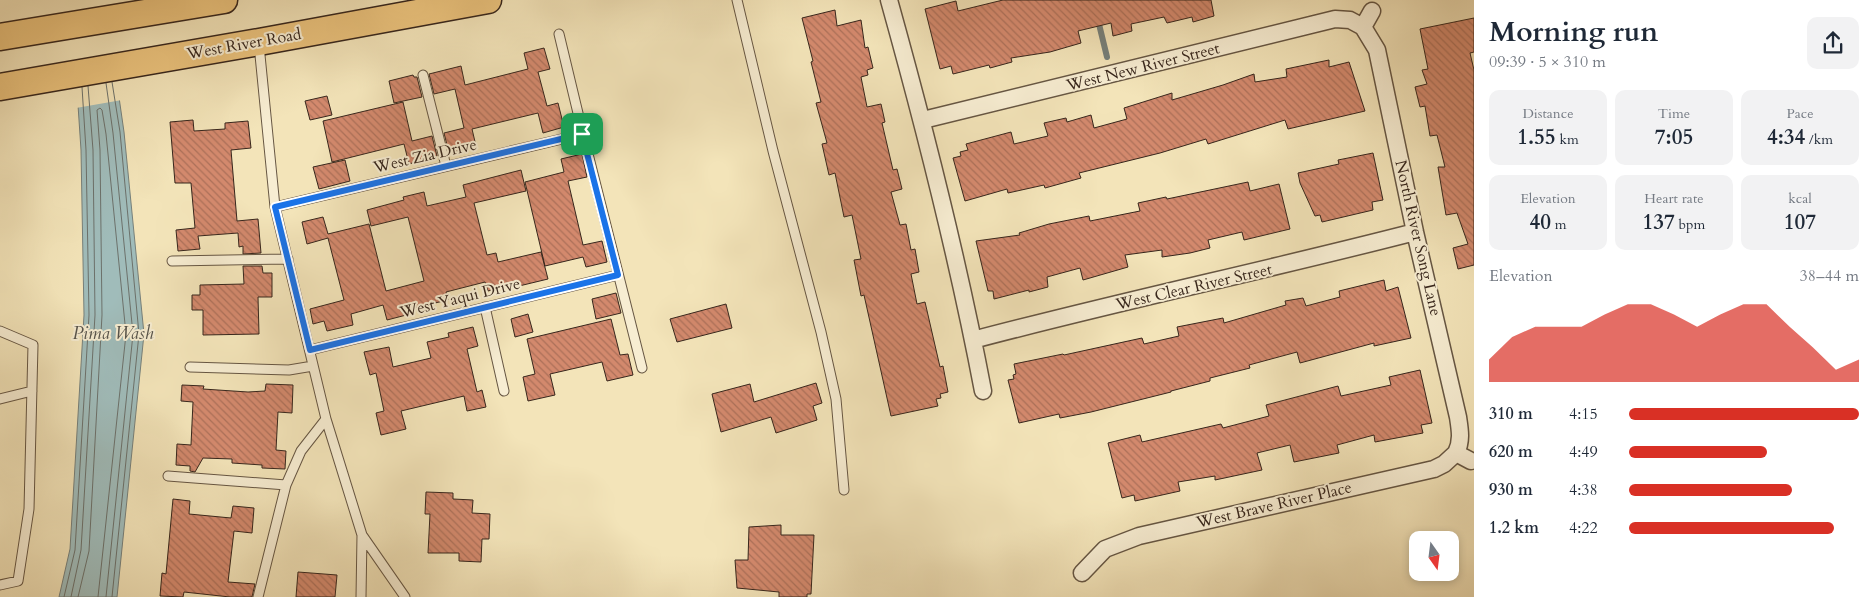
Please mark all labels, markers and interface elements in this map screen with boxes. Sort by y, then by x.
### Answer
text: Morning run [1489,13,1658,51]
button: share [1807,17,1859,69]
street label: West River Road [184,23,303,65]
street label: West New River Street [1063,37,1222,97]
text: 09:39 · 5 × 310 m [1489,51,1606,73]
text: Distance [1522,104,1574,123]
text: Time [1658,104,1690,123]
text: Pace [1786,104,1814,123]
pin [561,113,603,155]
icon: arrive [568,120,596,148]
text: 1.55 [1517,123,1556,152]
text: 7:05 [1655,123,1693,152]
text: 4:34 [1767,123,1805,152]
text: km [1556,130,1579,149]
text: /km [1805,130,1833,149]
street label: West Zia Drive [370,133,479,179]
street label: North River Song Lane [1389,158,1447,318]
text: Elevation [1520,189,1576,208]
text: Heart rate [1644,189,1704,208]
text: kcal [1788,189,1812,208]
text: 40 [1529,208,1551,237]
text: 137 [1643,208,1675,237]
text: 107 [1784,208,1816,237]
text: m [1551,215,1567,234]
text: bpm [1675,215,1705,234]
street label: West Clear River Street [1113,258,1274,316]
text: Elevation [1489,265,1553,287]
text: 38–44 m [1800,265,1859,287]
street label: West Yaqui Drive [397,272,522,324]
water label: Pima Wash [72,321,154,346]
text: 310 m [1489,403,1533,425]
text: 4:15 [1569,403,1598,425]
text: 620 m [1489,441,1533,463]
text: 4:49 [1569,441,1598,463]
street label: West Brave River Place [1193,476,1354,534]
text: 930 m [1489,479,1533,501]
text: 4:38 [1569,479,1598,501]
text: 1.2 km [1489,517,1539,539]
text: 4:22 [1569,517,1598,539]
north arrow [1409,531,1459,581]
map controls [1409,531,1459,581]

